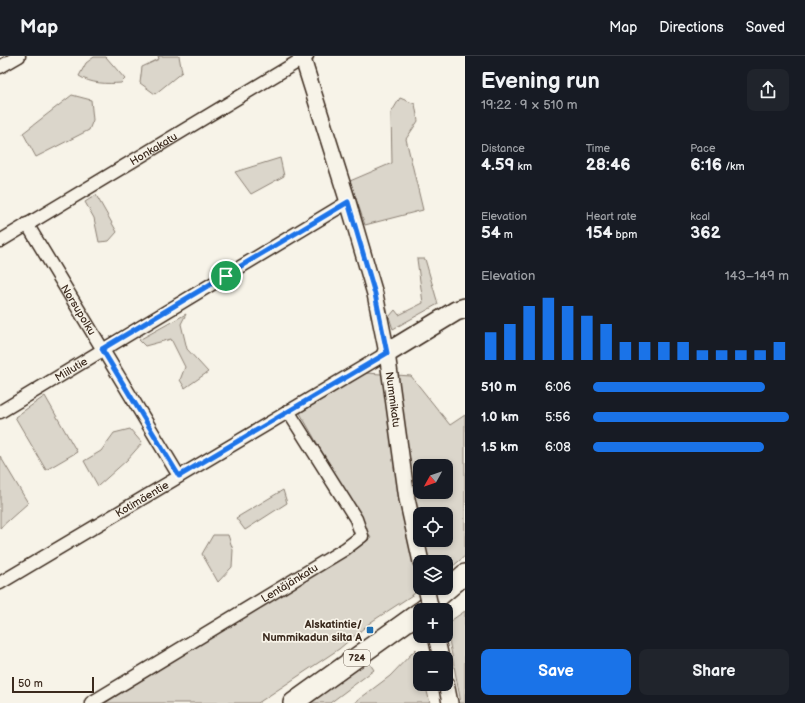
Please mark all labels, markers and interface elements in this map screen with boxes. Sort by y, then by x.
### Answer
text: Map [20,16,58,39]
text: Map [609,19,637,36]
text: Directions [659,19,724,36]
text: Saved [746,19,785,36]
text: Evening run [481,68,600,95]
button: share [747,69,789,111]
text: 19:22 · 9 × 510 m [481,97,578,113]
street label: Honkakatu [127,129,179,168]
text: Distance [481,142,525,155]
text: Time [586,142,610,155]
text: Pace [690,142,715,155]
text: 4.59 [481,155,515,175]
text: 28:46 [586,155,630,175]
text: 6:16 [690,155,722,175]
text: km [515,160,532,173]
text: /km [722,160,745,173]
text: Elevation [481,210,527,223]
text: Heart rate [586,210,636,223]
text: kcal [690,210,710,223]
text: 54 [481,223,501,243]
text: 154 [586,223,613,243]
text: 362 [690,223,721,243]
text: m [501,228,513,241]
text: bpm [613,228,637,241]
pin [209,259,243,293]
icon: arrive [215,265,237,287]
text: Elevation [481,268,535,284]
text: 143–149 m [725,268,789,284]
street label: Norsupolku [58,282,99,337]
street label: Miilutie [52,354,90,384]
street label: Nummikatu [383,371,404,428]
text: 510 m [481,379,517,395]
text: 6:06 [545,379,571,395]
text: 1.0 km [481,409,519,425]
text: 5:56 [545,409,570,425]
text: 1.5 km [481,439,518,455]
text: 6:08 [545,439,571,455]
north arrow [413,459,453,499]
map controls [413,459,453,691]
street label: Kotimäentie [113,478,171,520]
button: locate [413,507,453,547]
button: layers [413,555,453,595]
street label: Lentäjänkatu [259,561,320,605]
button: + [413,603,453,643]
place label: Alskatintie/ Nummikadun silta A [262,618,362,644]
marker: Alskatintie/ Nummikadun silta A [365,625,375,635]
button: Save [481,649,631,695]
button: Share [639,649,789,695]
road number: 724 [344,650,370,666]
button: − [413,651,453,691]
scale bar [12,675,94,694]
text: 50 m [18,677,43,690]

